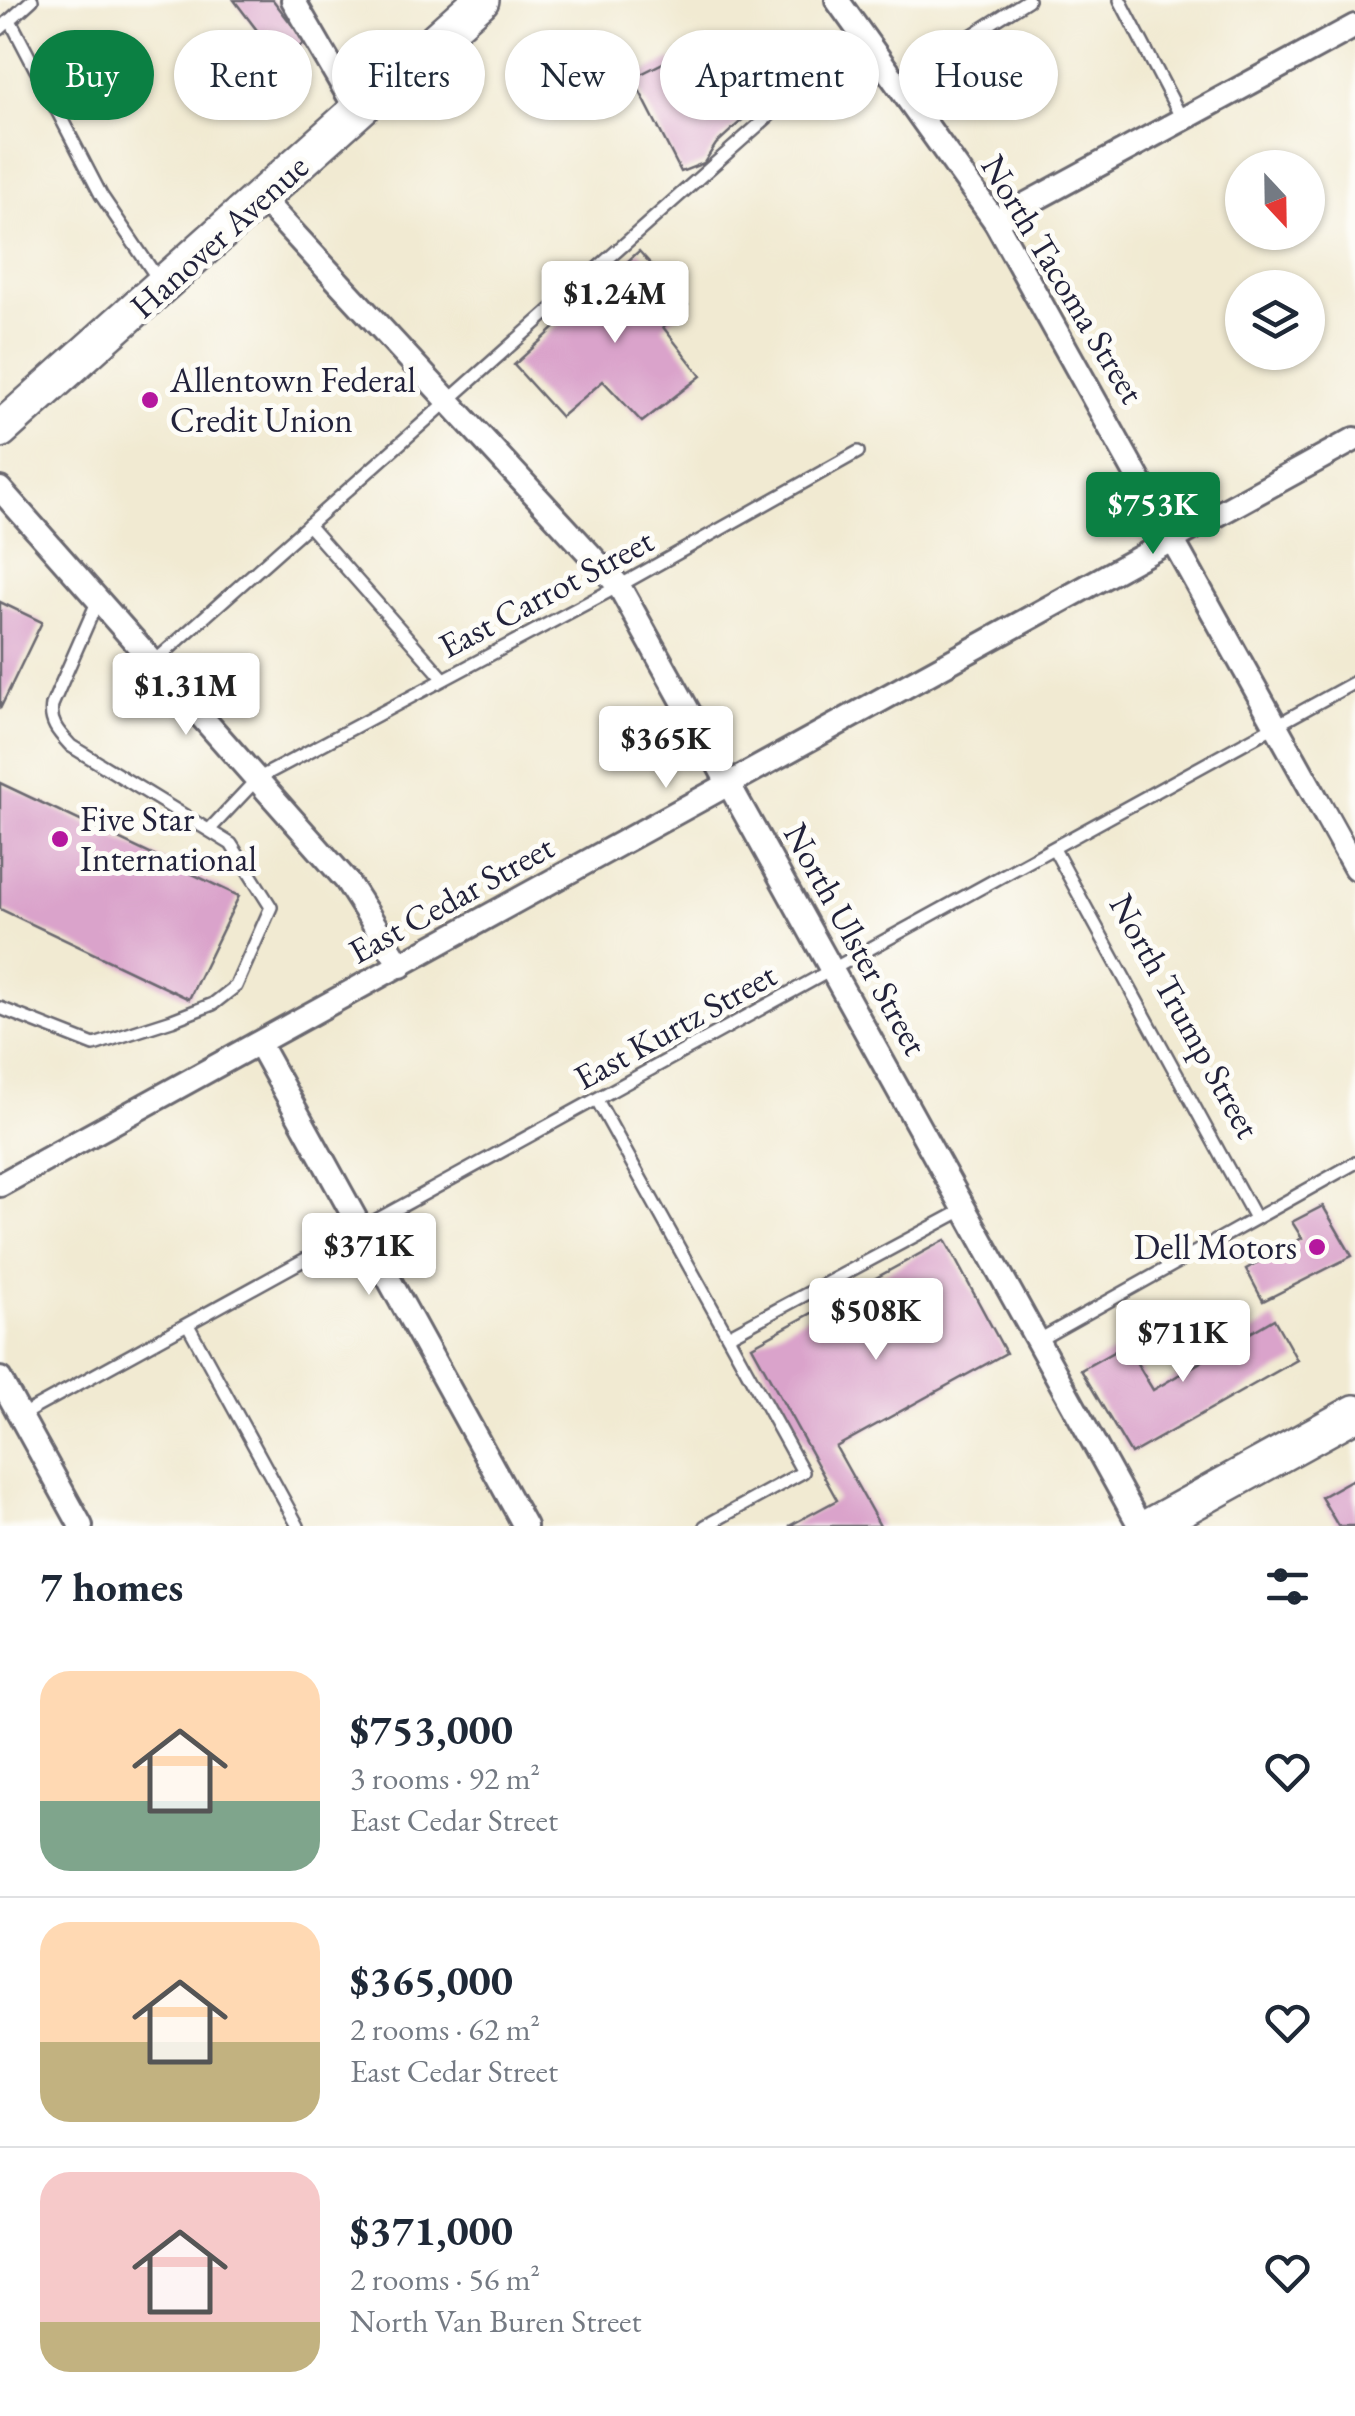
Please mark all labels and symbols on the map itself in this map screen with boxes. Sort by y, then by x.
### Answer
street label: Hanover Avenue [120,144,317,328]
street label: North Tacoma Street [971,146,1155,411]
north arrow [1225,150,1325,250]
pin: $1.24M [534,261,696,346]
place label: Allentown Federal Credit Union [169,357,416,442]
marker: Allentown Federal Credit Union [139,389,161,411]
pin: $753K [1083,472,1223,557]
street label: East Carrot Street [431,517,661,668]
pin: $1.31M [105,653,267,738]
pin: $365K [596,706,736,791]
place label: Five Star International [80,796,257,881]
street label: North Ulster Street [774,815,939,1063]
street label: East Cedar Street [340,824,561,973]
marker: Five Star International [49,828,71,850]
street label: North Trump Street [1100,886,1271,1146]
street label: East Kurtz Street [566,952,784,1100]
pin: $371K [299,1213,439,1298]
place label: Dell Motors [1134,1224,1297,1269]
marker: Dell Motors [1306,1236,1328,1258]
pin: $508K [806,1278,946,1363]
pin: $711K [1113,1300,1253,1385]

